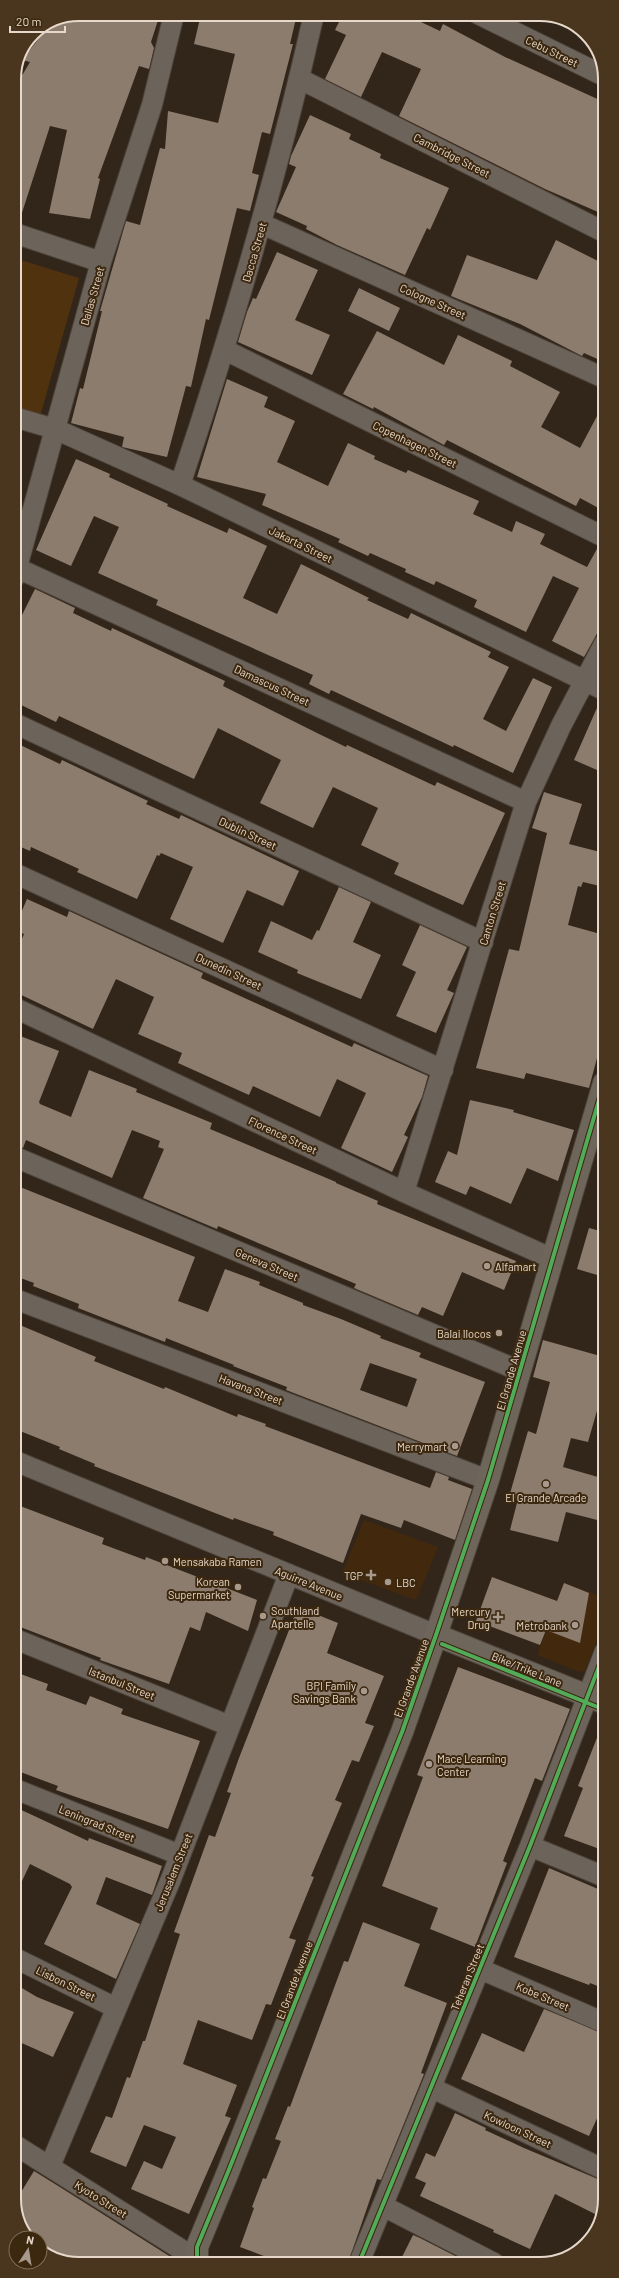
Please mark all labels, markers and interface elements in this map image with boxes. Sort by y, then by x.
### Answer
scale bar [10,8,65,34]
text: 20 m [16,14,42,28]
street label: Cebu Street [524,33,580,69]
street label: Cambridge Street [412,130,492,180]
street label: Dacca Street [239,221,269,283]
street label: Dallas Street [77,265,107,327]
street label: Cologne Street [398,281,468,321]
street label: Copenhagen Street [371,418,459,470]
street label: Jakarta Street [267,523,335,565]
street label: Damascus Street [232,662,312,708]
street label: Dublin Street [217,814,279,852]
street label: Canton Street [476,879,508,947]
street label: Dunedin Street [194,950,264,992]
street label: Florence Street [247,1113,319,1157]
street label: Geneva Street [234,1245,300,1283]
place label: Alfamart [495,1260,536,1273]
marker: Alfamart [482,1261,492,1271]
place label: Balai Ilocos [437,1327,491,1340]
street label: El Grande Avenue [493,1328,529,1412]
marker: Balai Ilocos [494,1328,504,1338]
street label: Havana Street [217,1371,285,1407]
place label: Merrymart [397,1440,447,1453]
marker: Merrymart [450,1441,460,1451]
marker: El Grande Arcade [541,1479,551,1489]
place label: El Grande Arcade [505,1491,587,1504]
place label: Mensakaba Ramen [173,1555,262,1568]
marker: Mensakaba Ramen [160,1556,170,1566]
street label: Aguirre Avenue [273,1563,345,1603]
place label: TGP [344,1569,363,1582]
marker: TGP [366,1570,376,1580]
place label: Korean Supermarket [168,1575,230,1601]
place label: LBC [396,1576,416,1589]
marker: LBC [383,1577,393,1587]
marker: Korean Supermarket [233,1582,243,1592]
place label: Southland Apartelle [271,1604,319,1630]
place label: Mercury Drug [451,1605,490,1631]
marker: Southland Apartelle [258,1611,268,1621]
marker: Mercury Drug [493,1612,503,1622]
place label: Metrobank [516,1619,567,1632]
marker: Metrobank [570,1620,580,1630]
street label: El Grande Avenue [391,1637,431,1719]
street label: Bike/Trike Lane [490,1649,564,1689]
street label: Istanbul Street [87,1664,157,1702]
place label: BPI Family Savings Bank [293,1679,356,1705]
marker: BPI Family Savings Bank [359,1686,369,1696]
place label: Mace Learning Center [437,1752,507,1778]
marker: Mace Learning Center [424,1759,434,1769]
street label: Leningrad Street [57,1802,137,1844]
street label: Jerusalem Street [151,1831,195,1913]
street label: El Grande Avenue [273,1939,315,2021]
street label: Teheran Street [448,1942,486,2012]
street label: Lisbon Street [34,1963,98,2003]
street label: Kobe Street [514,1979,572,2013]
street label: Kowloon Street [482,2108,554,2150]
street label: Kyoto Street [72,2178,130,2220]
north arrow [8,2230,48,2270]
text: N [25,2233,35,2247]

